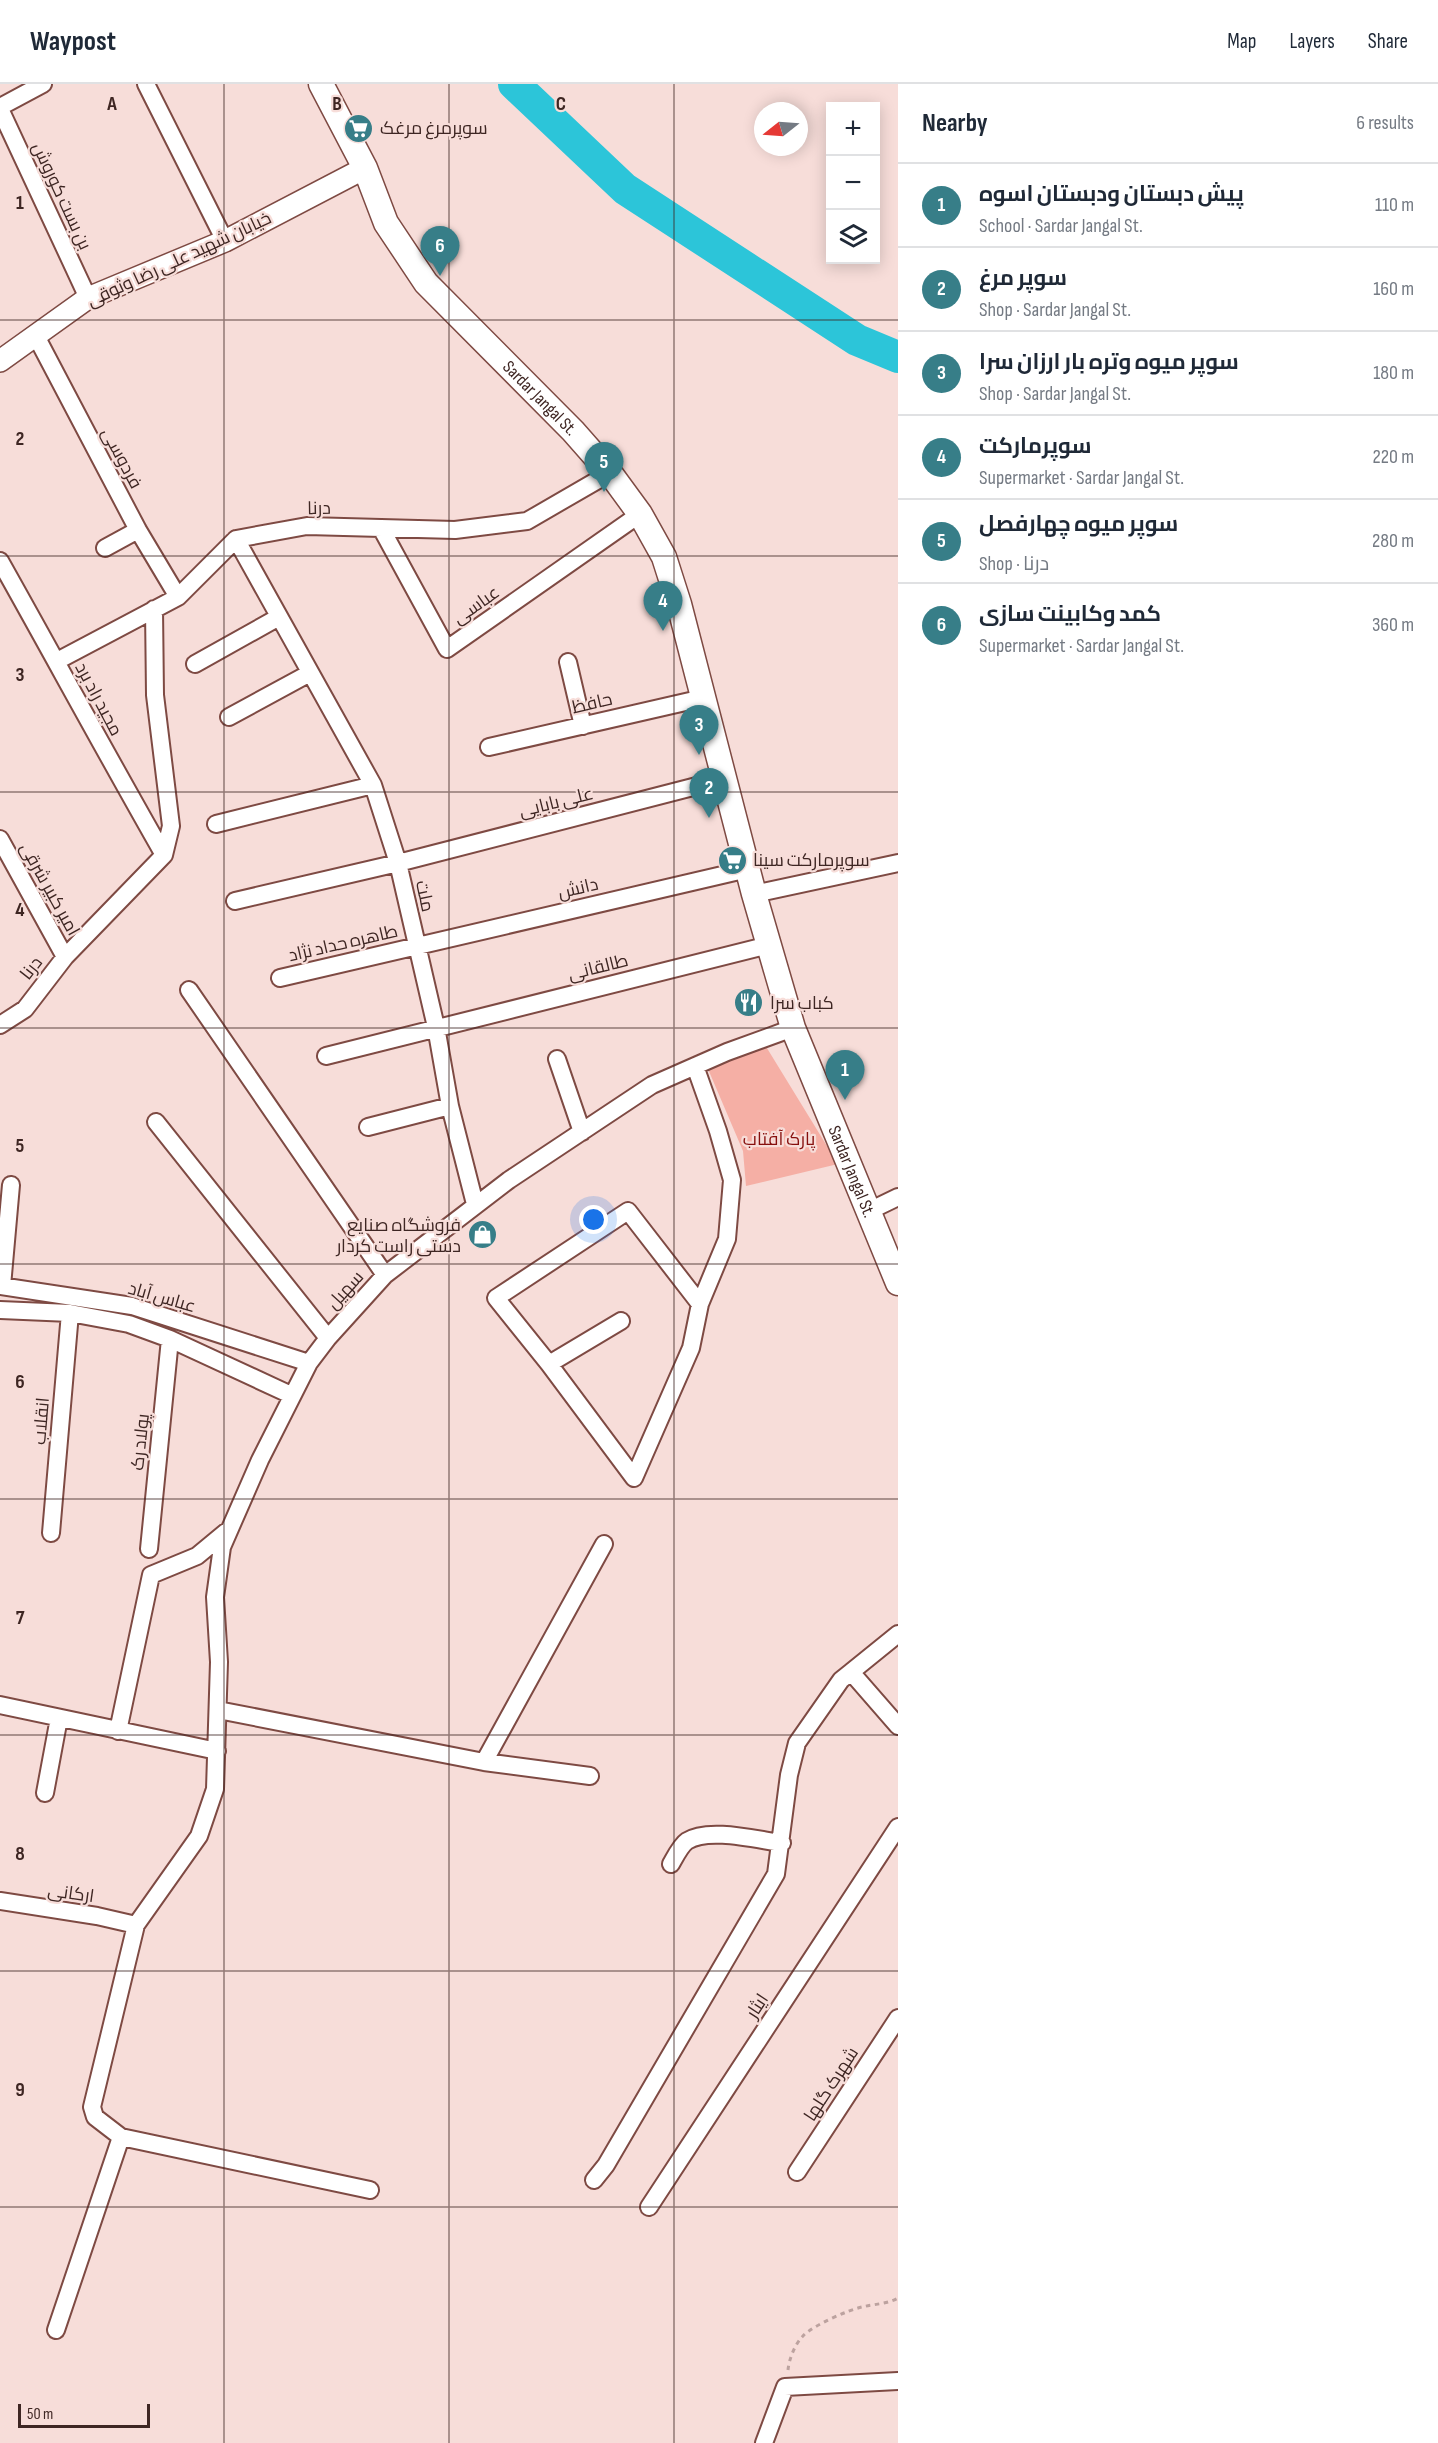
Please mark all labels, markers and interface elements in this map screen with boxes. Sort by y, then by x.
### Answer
text: Waypost [30,25,116,58]
text: Map [1227,29,1256,54]
text: Layers [1289,29,1335,54]
text: Share [1368,29,1408,54]
text: A [106,92,117,116]
text: B [332,92,342,116]
text: C [556,92,566,116]
north arrow [754,102,808,156]
map controls [826,102,880,264]
button: + [826,102,880,156]
text: Nearby [922,108,988,139]
text: 6 results [1356,111,1414,135]
supermarket icon: سوپرمرغ مرغک [343,112,375,144]
place label: سوپرمرغ مرغک [380,118,488,140]
street label: بن بست کوروش [27,139,96,253]
button: − [826,156,880,210]
text: پیش دبستان ودبستان اسوه [979,181,1244,208]
text: 1 [16,191,24,215]
text: 1 [938,193,945,217]
text: 110 m [1375,193,1414,217]
street label: خیابان شهید علی رضا وثوقی [84,207,275,311]
button: layers [826,210,880,264]
text: School · Sardar Jangal St. [979,214,1143,238]
pin: 6 [420,226,460,276]
text: سوپر مرغ [979,265,1067,292]
text: 2 [937,277,946,301]
text: 160 m [1373,277,1414,301]
text: Shop · Sardar Jangal St. [979,298,1131,322]
text: سوپر میوه وتره بار ارزان سرا [979,349,1239,376]
street label: Sardar Jangal St. [498,356,582,440]
text: 3 [937,361,946,385]
text: 180 m [1373,361,1414,385]
text: Shop · Sardar Jangal St. [979,382,1131,406]
street label: فردوسی [97,424,146,492]
text: 2 [16,427,24,451]
text: سوپرمارکت [979,433,1092,460]
pin: 5 [584,442,624,492]
text: 4 [937,445,946,469]
text: 220 m [1373,445,1414,469]
text: Supermarket · Sardar Jangal St. [979,466,1184,490]
street label: درنا [307,498,331,519]
text: سوپر میوه چهارفصل [979,511,1178,538]
text: 5 [937,529,946,553]
text: 280 m [1372,529,1414,553]
text: Shop · درنا [979,552,1049,576]
street label: عباسی [449,582,504,629]
pin: 4 [644,582,682,631]
text: کمد وکابینت سازی [979,601,1161,628]
text: 6 [937,613,946,637]
text: 360 m [1372,613,1414,637]
text: Supermarket · Sardar Jangal St. [979,634,1184,658]
street label: مجید راد برد [70,659,127,740]
text: 3 [16,663,25,687]
street label: حافظ [570,689,614,718]
pin: 3 [680,706,718,755]
pin: 2 [690,768,728,818]
street label: علی بابایی [517,783,595,822]
street label: امیر کبیر شرقی [15,839,84,940]
supermarket icon: سوپرمارکت سینا [716,844,748,876]
place label: سوپرمارکت سینا [753,850,870,872]
street label: دانش [556,874,600,903]
street label: ملت [411,878,438,914]
text: 4 [15,898,25,922]
street label: طاهره حداد نژاد [286,921,400,966]
street label: طالقانی [566,950,630,985]
street label: درنا [16,953,47,984]
restaurant icon: کباب سرا [733,987,765,1019]
place label: کباب سرا [770,993,834,1014]
pin: 1 [826,1050,864,1100]
street label: Sardar Jangal St. [823,1123,880,1221]
park label: پارک آفتاب [743,1129,815,1151]
text: 5 [16,1134,25,1158]
your location [579,1205,608,1234]
place label: فروشگاه صنایع دستی راست کردار [335,1215,461,1257]
shop icon: فروشگاه صنایع دستی راست کردار [466,1219,498,1251]
street label: سهیل [323,1267,368,1314]
street label: عباس آباد [126,1278,198,1317]
text: 6 [15,1370,25,1394]
street label: انقلاب [29,1396,54,1446]
street label: پولاد رک [127,1412,155,1472]
text: 7 [16,1606,25,1630]
text: 8 [15,1842,25,1866]
street label: ارکانی [46,1880,96,1907]
street label: ایثار [741,1990,773,2023]
street label: شهرک گلها [800,2043,863,2125]
text: 9 [15,2078,25,2102]
scale bar [18,2401,150,2428]
text: 50 m [27,2405,53,2424]

